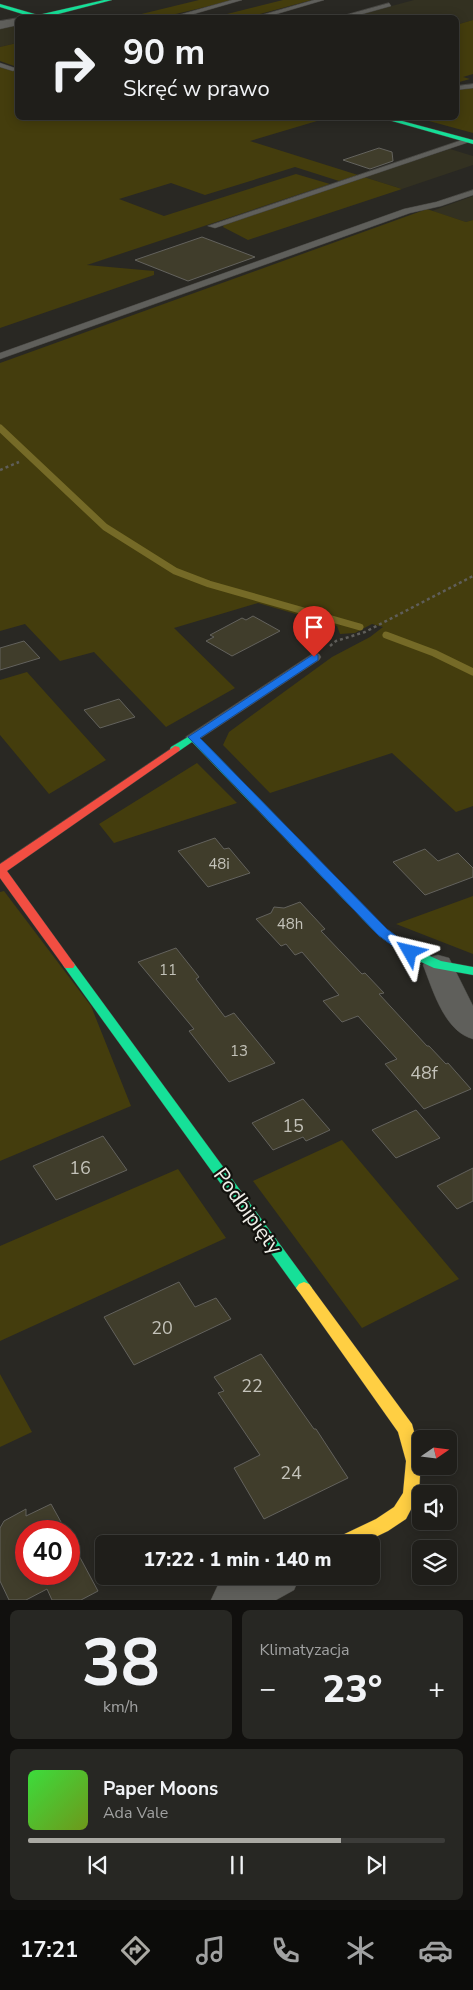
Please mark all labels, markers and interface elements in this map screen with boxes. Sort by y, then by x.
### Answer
text: 90 m [123,29,205,76]
icon: right [40,35,105,100]
text: Skręć w prawo [123,74,270,104]
pin [293,606,335,657]
icon: arrive [300,613,328,641]
house number: 48i [208,854,230,874]
house number: 48h [277,914,303,934]
position arrow [383,925,435,977]
house number: 11 [159,960,177,980]
house number: 13 [230,1041,248,1061]
house number: 48f [410,1061,439,1085]
house number: 15 [282,1114,304,1138]
house number: 16 [69,1156,91,1180]
street label: Podbipięty [207,1162,289,1260]
house number: 20 [151,1316,173,1340]
house number: 22 [241,1374,263,1398]
north arrow [412,1430,458,1475]
map controls [412,1430,457,1585]
house number: 24 [280,1461,302,1485]
button: sound [412,1485,457,1530]
speed limit sign: 40 [15,1520,80,1585]
button: layers [412,1540,457,1585]
text: 17:22 · 1 min · 140 m [144,1547,331,1573]
text: 38 [82,1619,160,1708]
text: Klimatyzacja [260,1639,349,1661]
text: 23° [322,1664,382,1715]
text: − [260,1670,276,1708]
text: + [428,1670,445,1708]
text: km/h [103,1696,138,1718]
text: Paper Moons [103,1776,218,1802]
text: Ada Vale [103,1802,168,1824]
icon: previous [84,1851,112,1879]
icon: pause [223,1851,251,1879]
icon: next [362,1851,390,1879]
icon: directions [118,1933,153,1968]
icon: music [193,1933,228,1968]
icon: phone [268,1933,303,1968]
icon: climate [343,1933,378,1968]
icon: car [418,1933,453,1968]
text: 17:21 [20,1935,78,1965]

